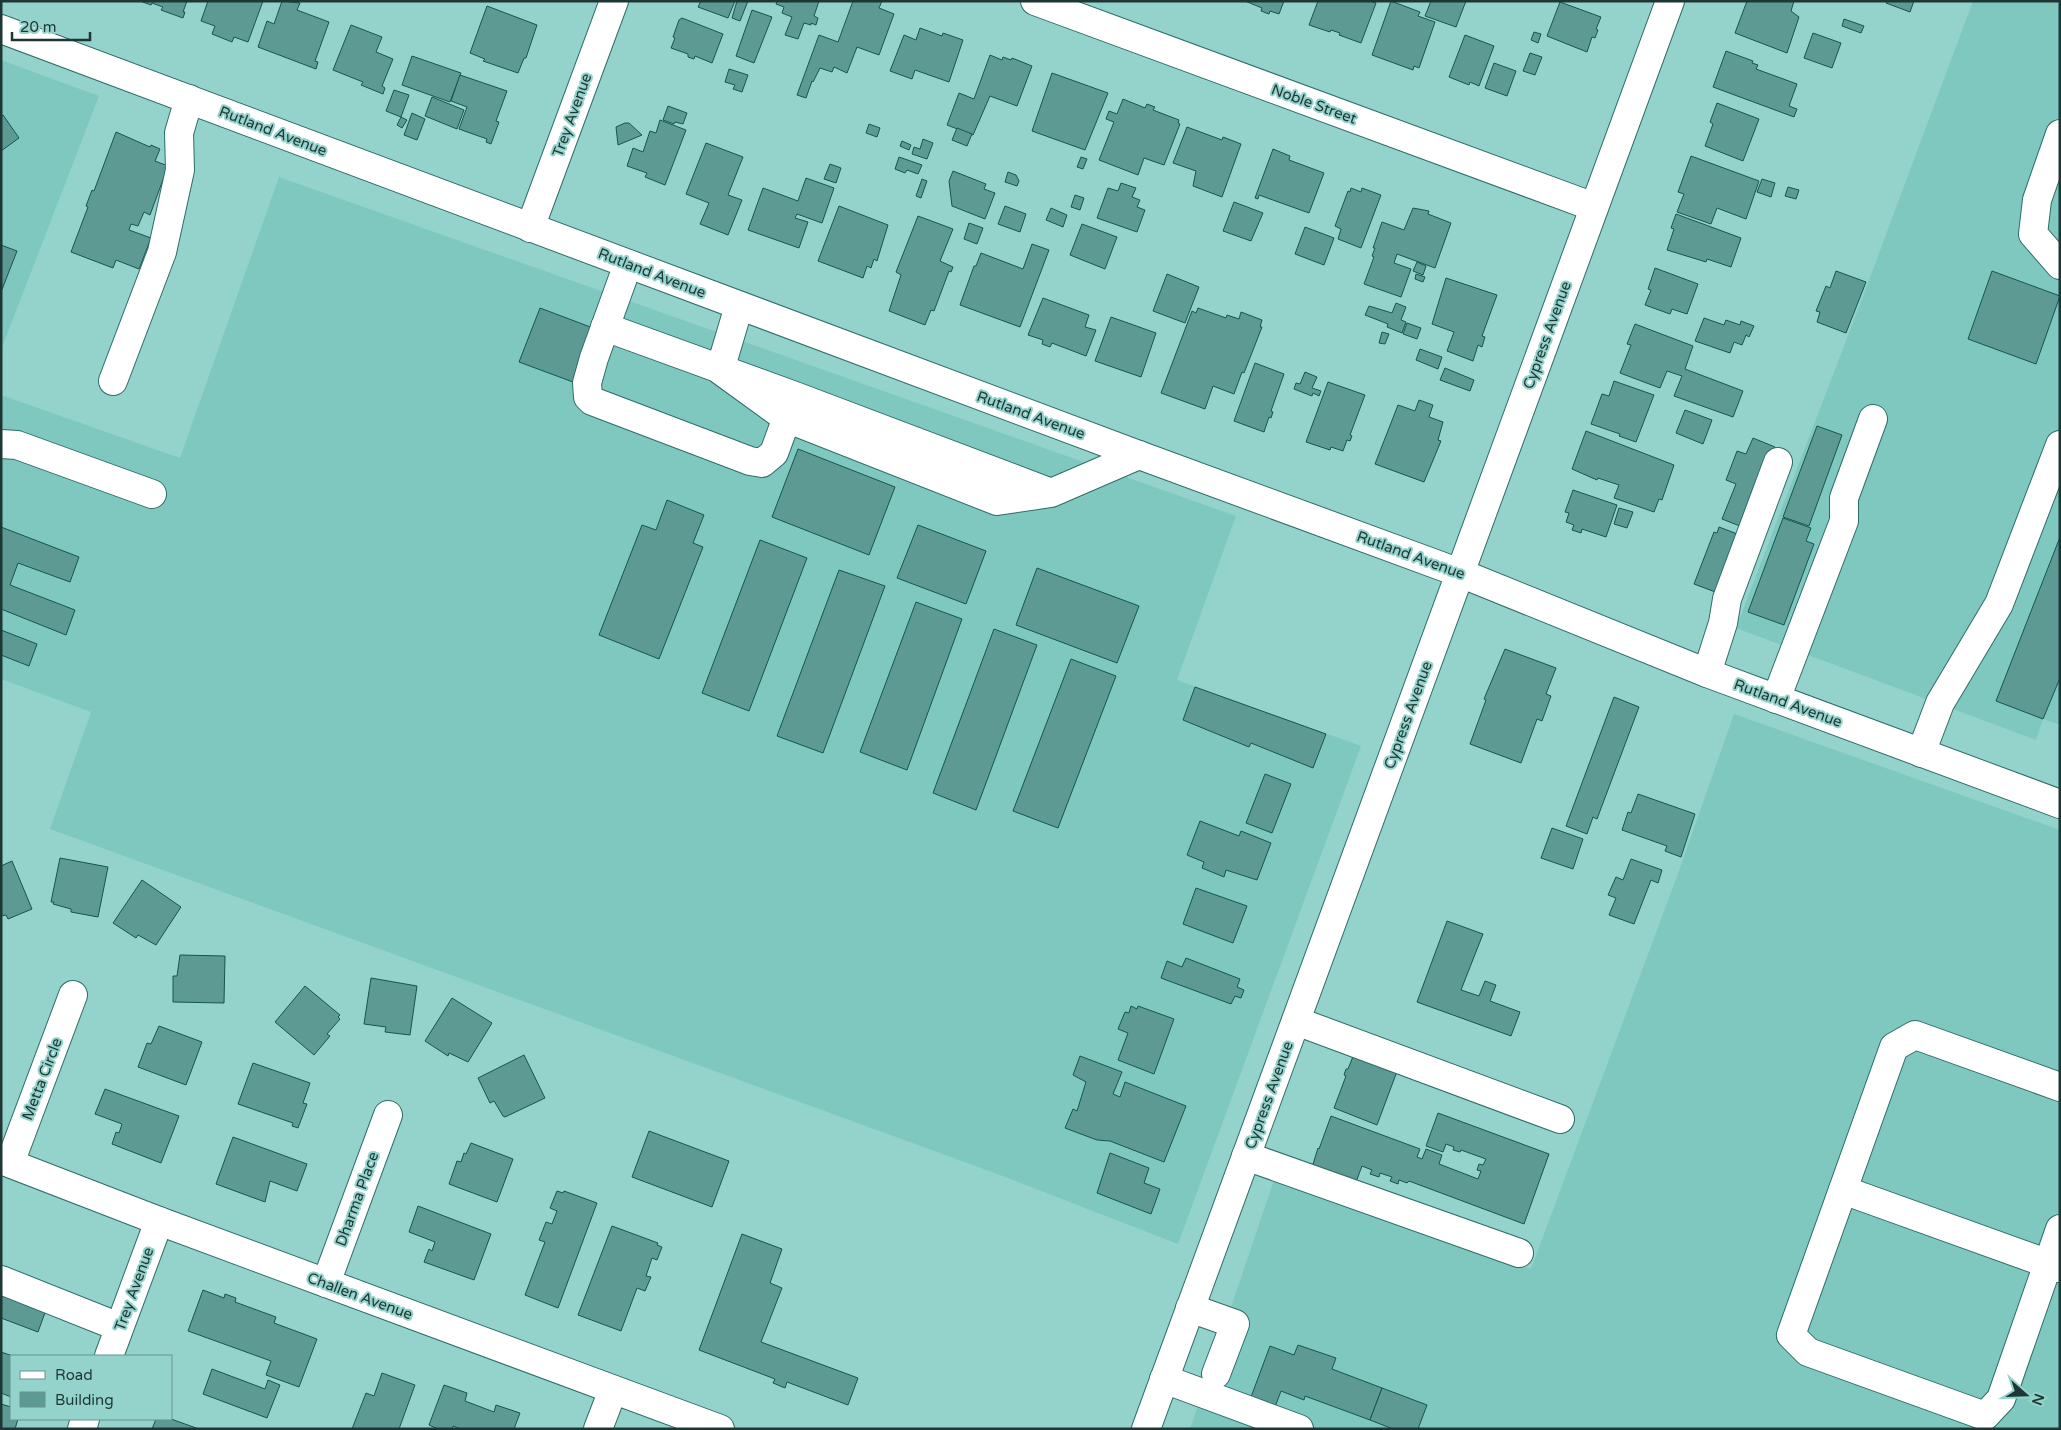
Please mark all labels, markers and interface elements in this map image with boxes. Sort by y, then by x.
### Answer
scale bar [12,10,90,42]
text: 20 m [20,18,57,36]
street label: Trey Avenue [549,71,595,159]
street label: Noble Street [1269,80,1359,128]
street label: Rutland Avenue [217,102,329,160]
street label: Rutland Avenue [596,244,708,302]
street label: Cypress Avenue [1519,279,1575,391]
street label: Rutland Avenue [974,387,1088,443]
street label: Rutland Avenue [1354,527,1468,583]
street label: Cypress Avenue [1380,659,1436,771]
street label: Rutland Avenue [1731,675,1845,731]
street label: Metta Circle [18,1035,66,1123]
street label: Cypress Avenue [1241,1039,1297,1151]
street label: Dharma Place [332,1149,382,1249]
street label: Trey Avenue [111,1245,157,1333]
street label: Challen Avenue [305,1269,415,1323]
legend [10,1355,172,1420]
text: Road [55,1366,93,1384]
north arrow [2001,1370,2051,1420]
text: Building [55,1391,114,1409]
text: N [2028,1391,2048,1407]

